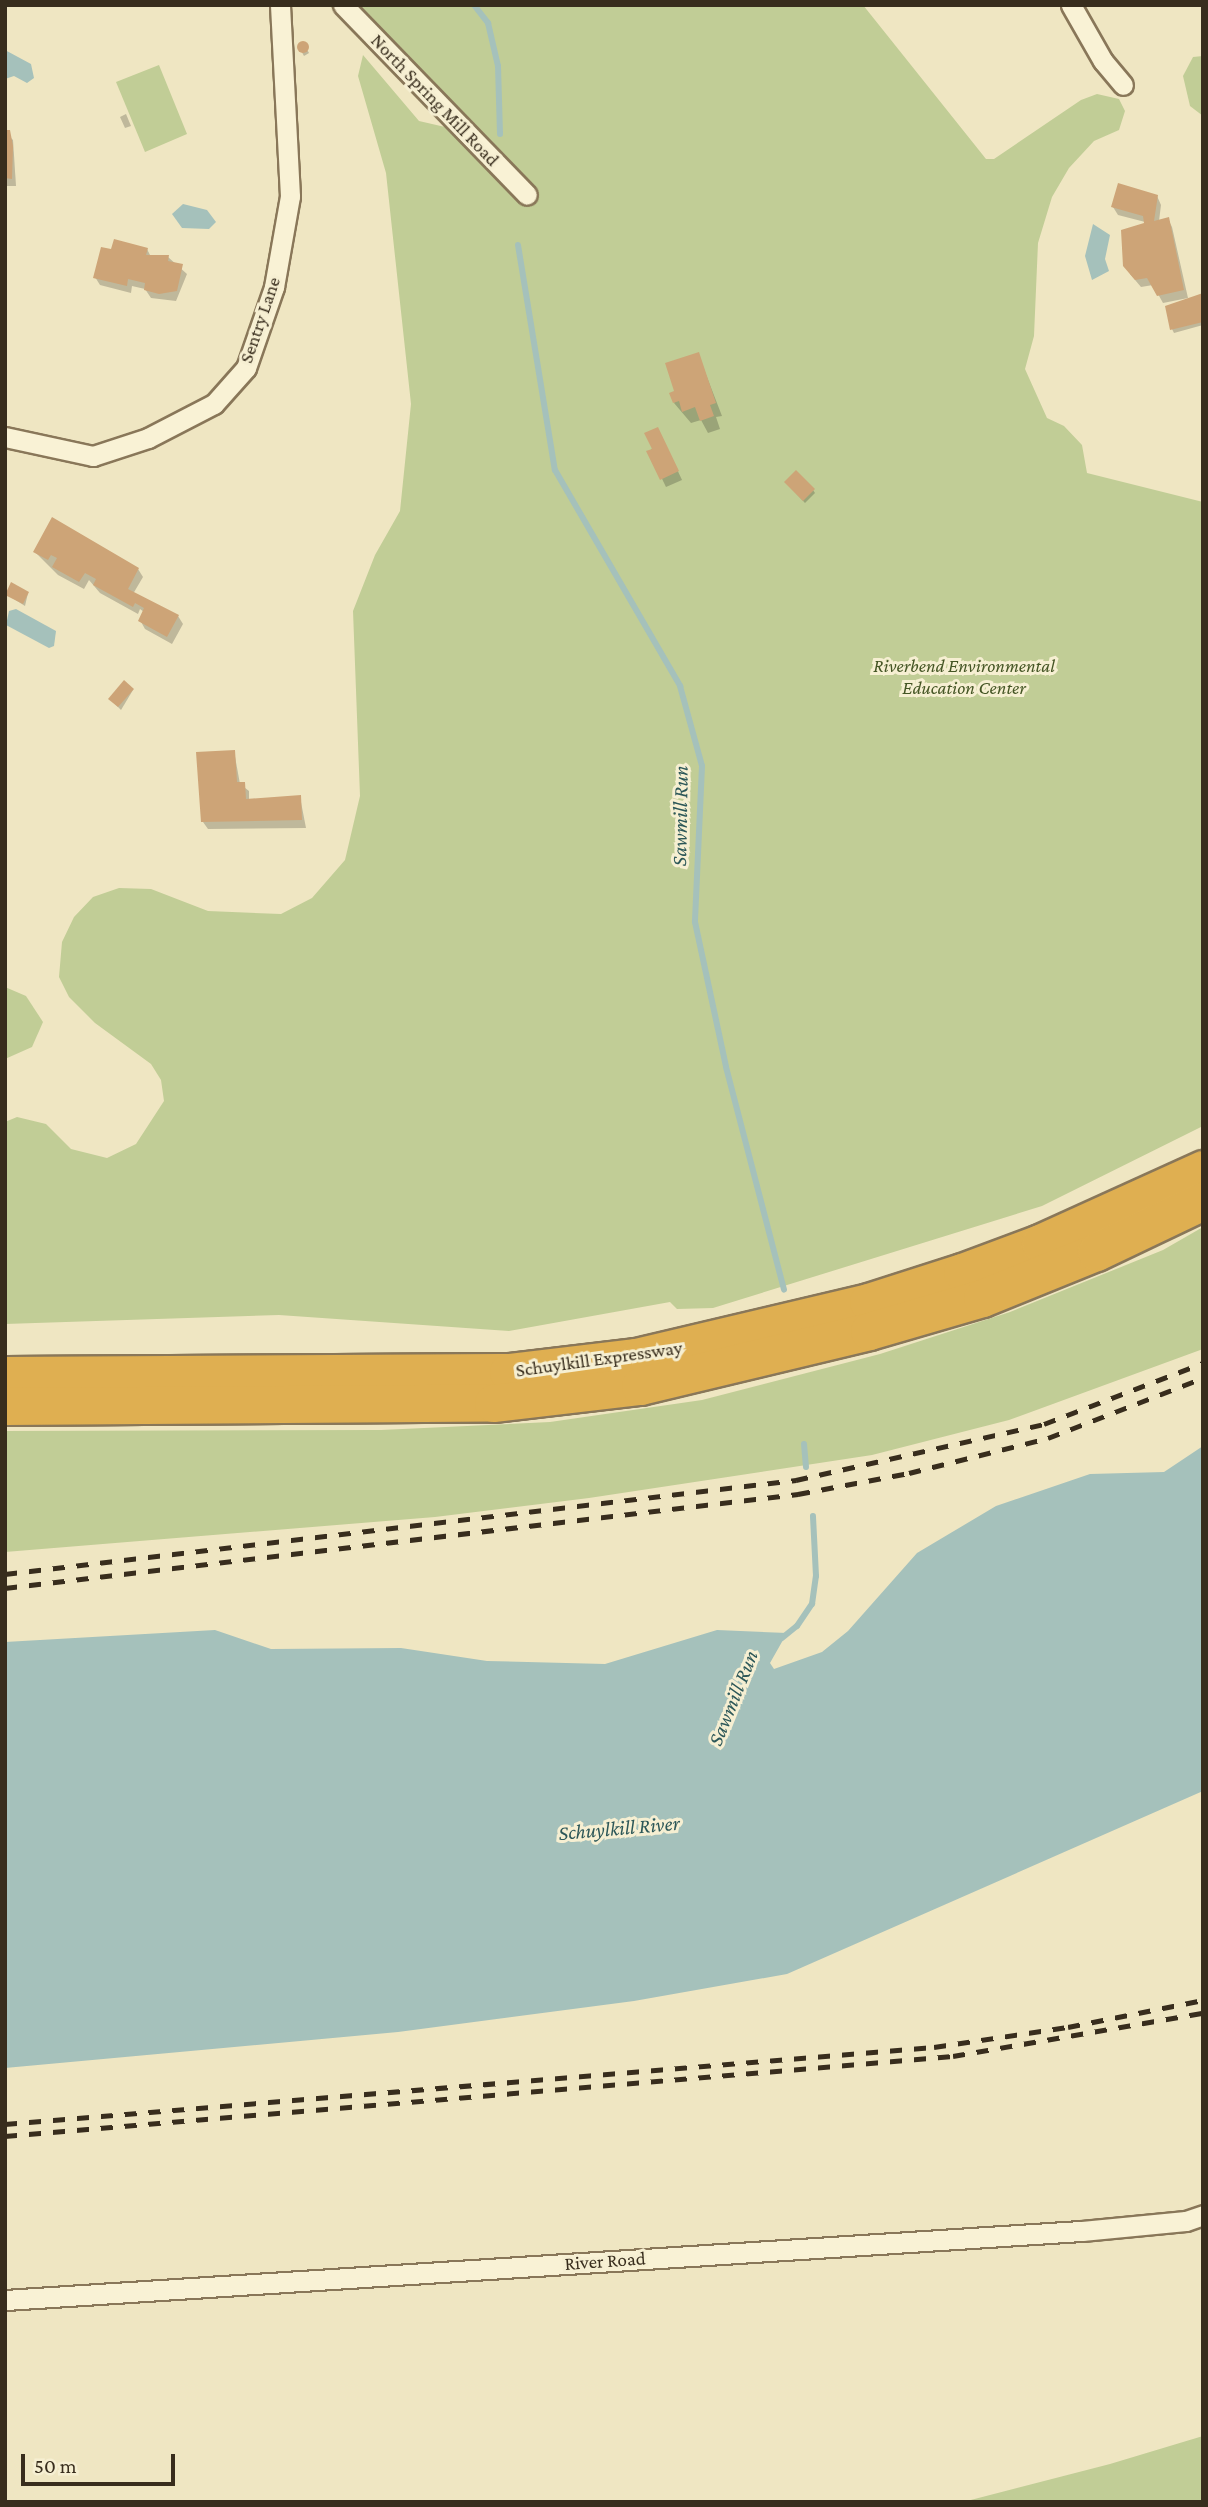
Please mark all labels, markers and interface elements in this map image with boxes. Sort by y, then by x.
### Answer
street label: North Spring Mill Road [366,29,504,171]
street label: Sentry Lane [235,274,285,366]
park label: Riverbend Environmental Education Center [873,655,1055,699]
water label: Sawmill Run [667,765,693,867]
street label: Schuylkill Expressway [514,1336,684,1382]
water label: Sawmill Run [702,1647,764,1749]
water label: Schuylkill River [557,1810,681,1846]
street label: River Road [564,2247,646,2275]
scale bar [24,2440,178,2484]
text: 50 m [34,2454,77,2478]

